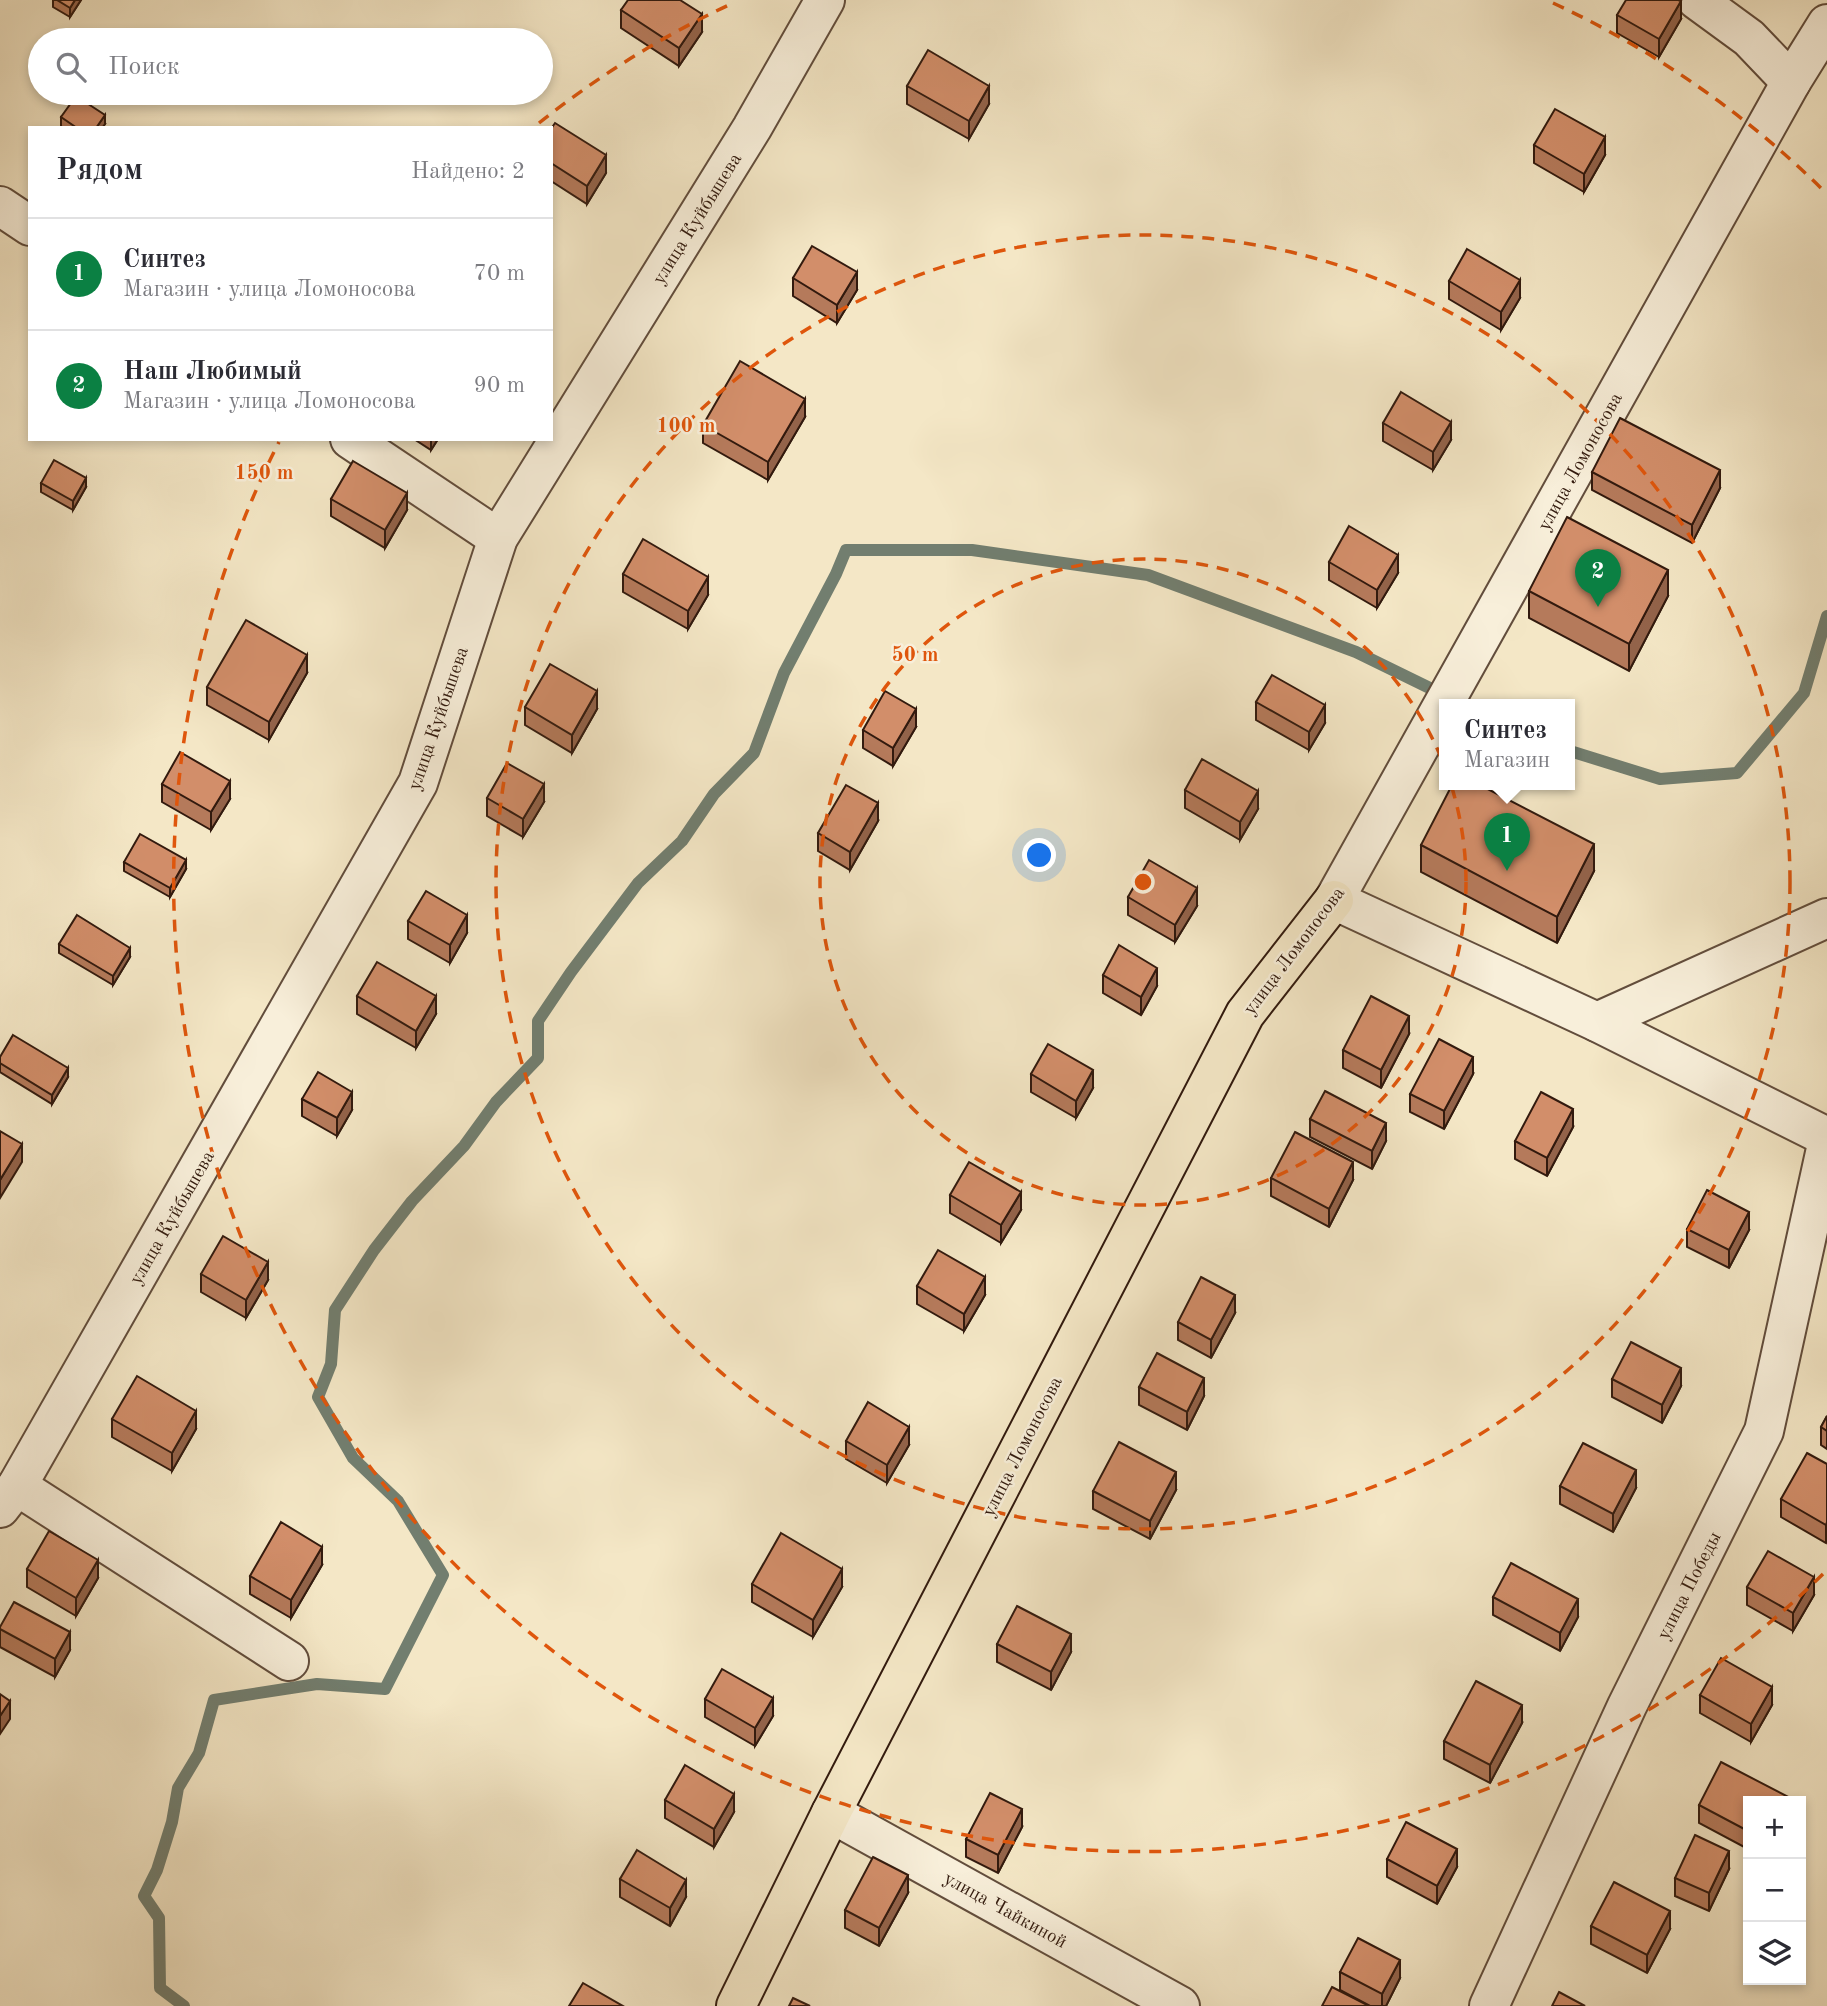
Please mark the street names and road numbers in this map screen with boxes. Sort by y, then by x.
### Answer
street label: улица Куйбышева [650,150,746,288]
street label: улица Ломоносова [1535,389,1627,534]
street label: улица Куйбышева [406,644,473,793]
street label: улица Ломоносова [1241,884,1349,1019]
street label: улица Куйбышева [127,1148,219,1288]
street label: улица Ломоносова [980,1373,1067,1520]
street label: улица Победы [1655,1529,1726,1643]
street label: улица Чайкиной [940,1870,1069,1953]

